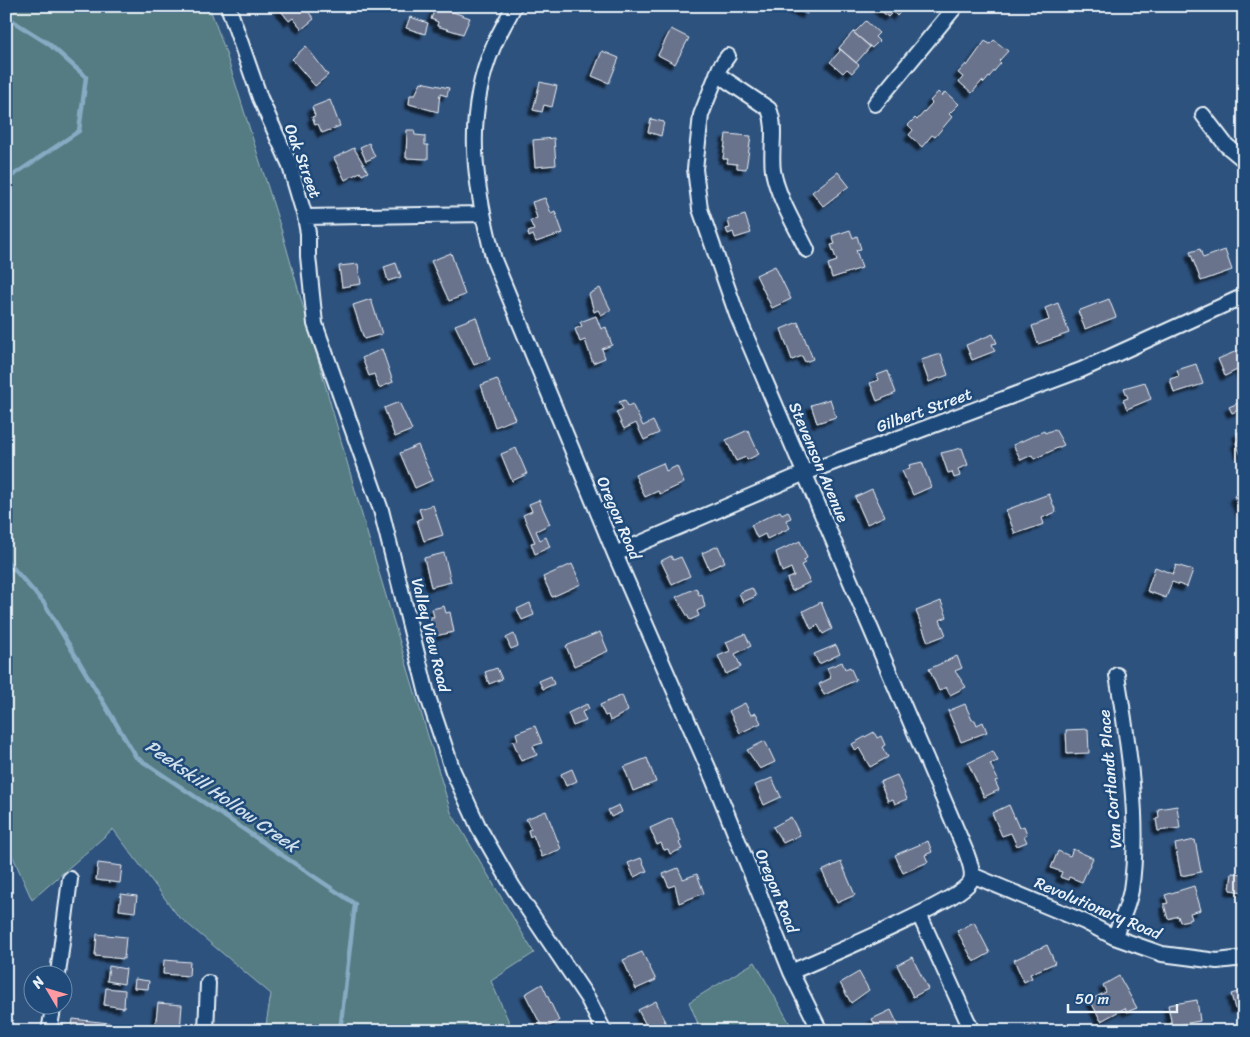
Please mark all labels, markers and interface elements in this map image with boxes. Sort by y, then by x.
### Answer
street label: Oak Street [276,120,330,202]
street label: Gilbert Street [872,379,976,441]
street label: Stevenson Avenue [780,397,858,527]
street label: Oregon Road [588,472,650,566]
street label: Valley View Road [403,575,460,697]
street label: Van Cortlandt Place [1089,708,1131,850]
water label: Peekskill Hollow Creek [139,731,307,862]
street label: Oregon Road [747,845,808,939]
street label: Revolutionary Road [1030,868,1167,948]
north arrow [22,964,72,1014]
text: N [25,971,51,995]
scale bar [1068,982,1176,1014]
text: 50 m [1075,986,1110,1012]

